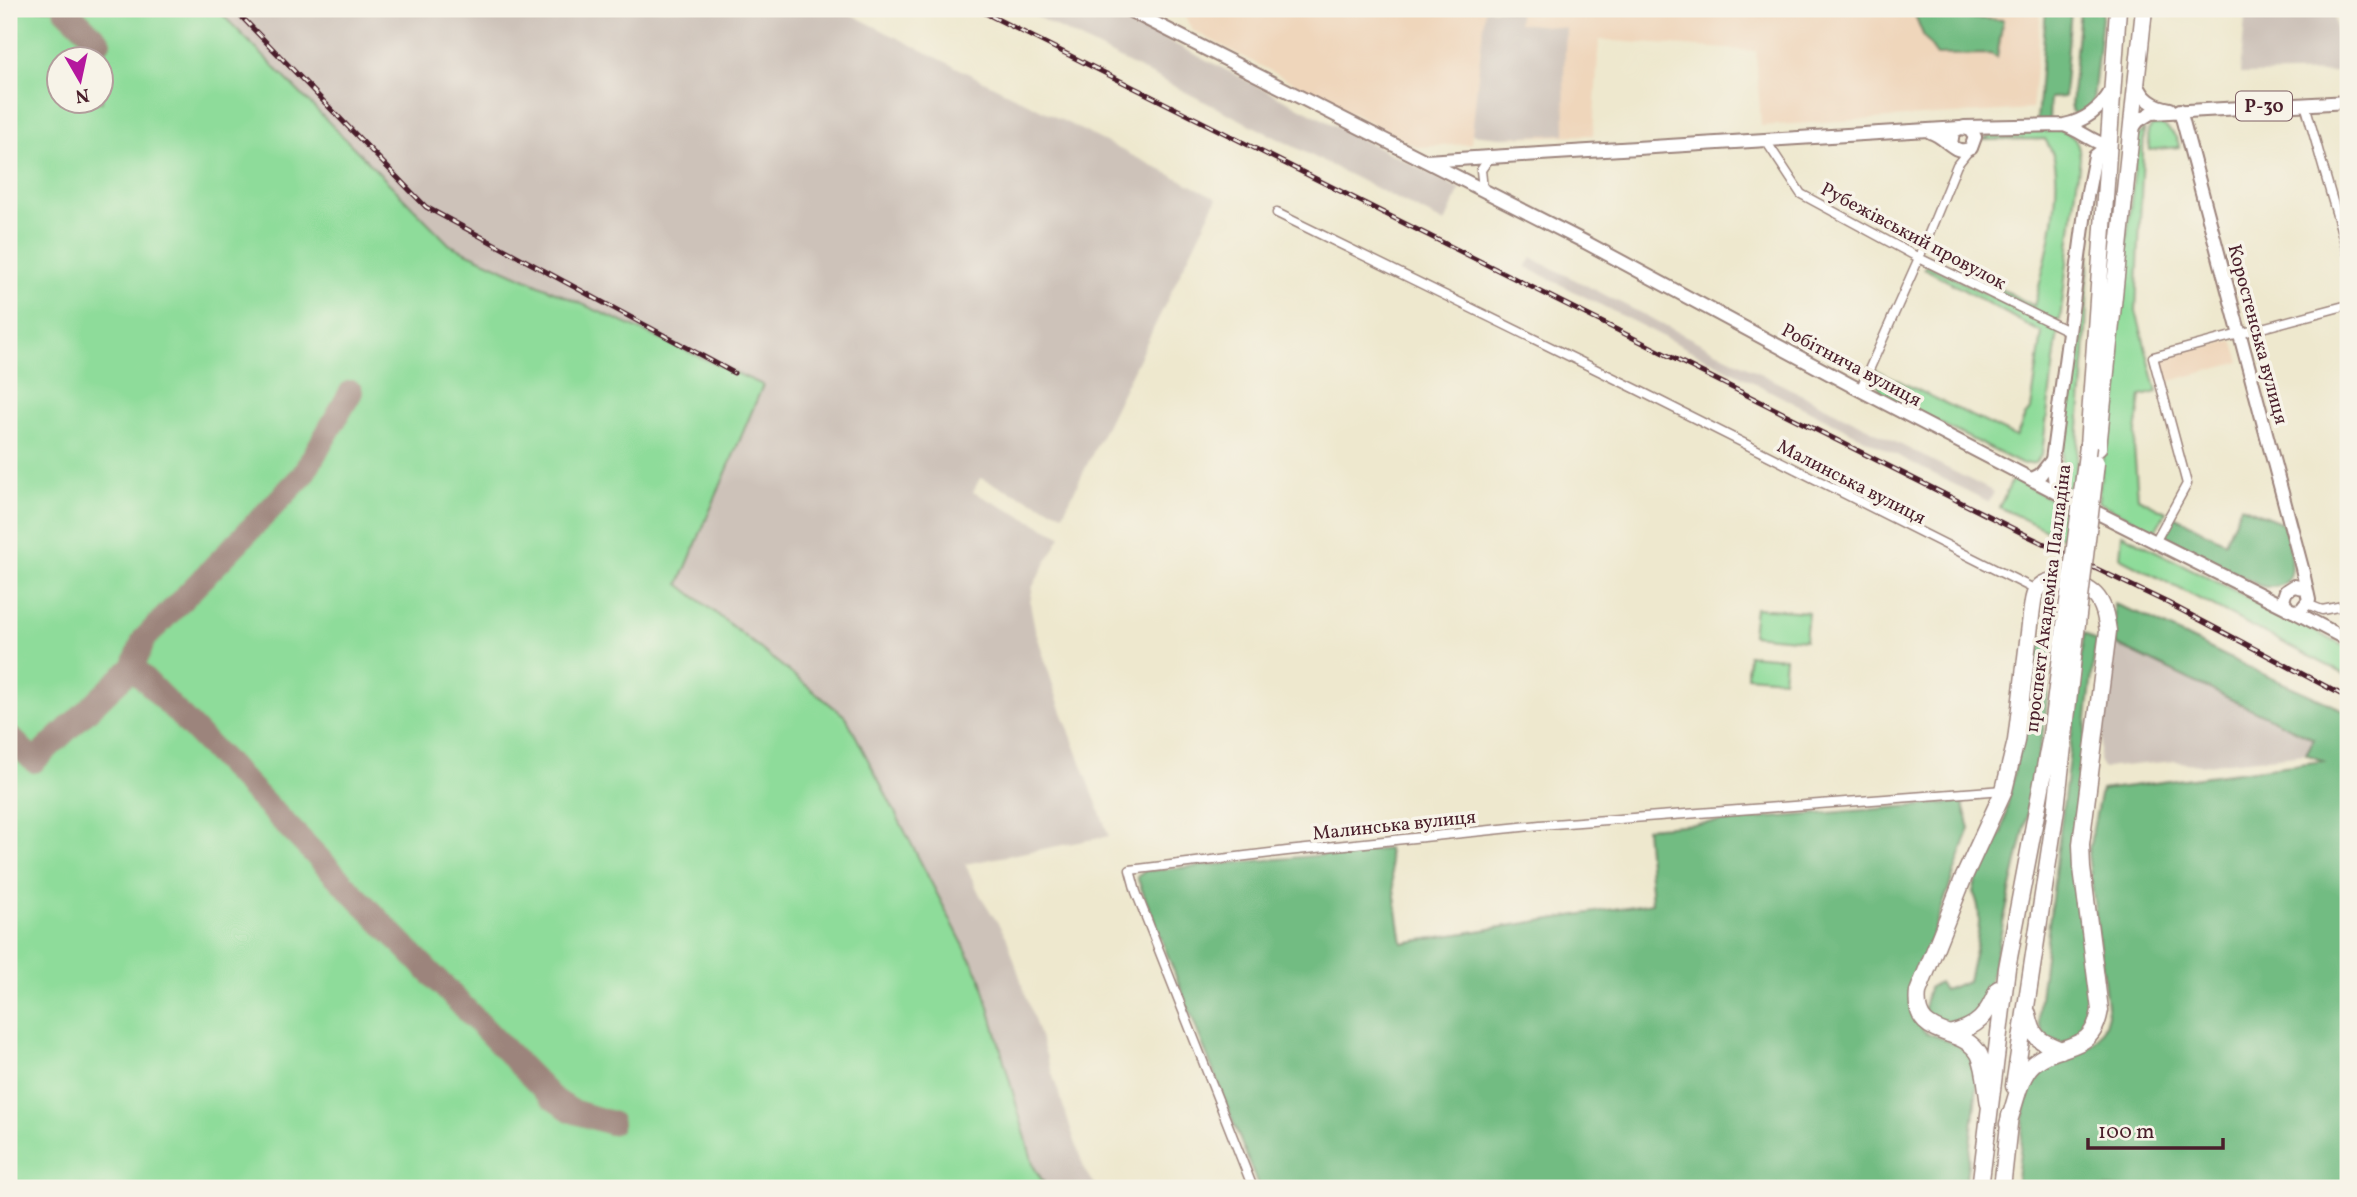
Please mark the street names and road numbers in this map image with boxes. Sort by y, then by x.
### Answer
road number: Р-30 [2236,92,2292,120]
street label: Рубежівський провулок [1816,177,2010,297]
street label: Коростенська вулиця [2221,242,2294,427]
street label: Робітнича вулиця [1777,318,1926,414]
street label: Малинська вулиця [1772,434,1930,532]
street label: проспект Академіка Палладіна [2020,463,2078,734]
street label: Малинська вулиця [1311,804,1477,847]

